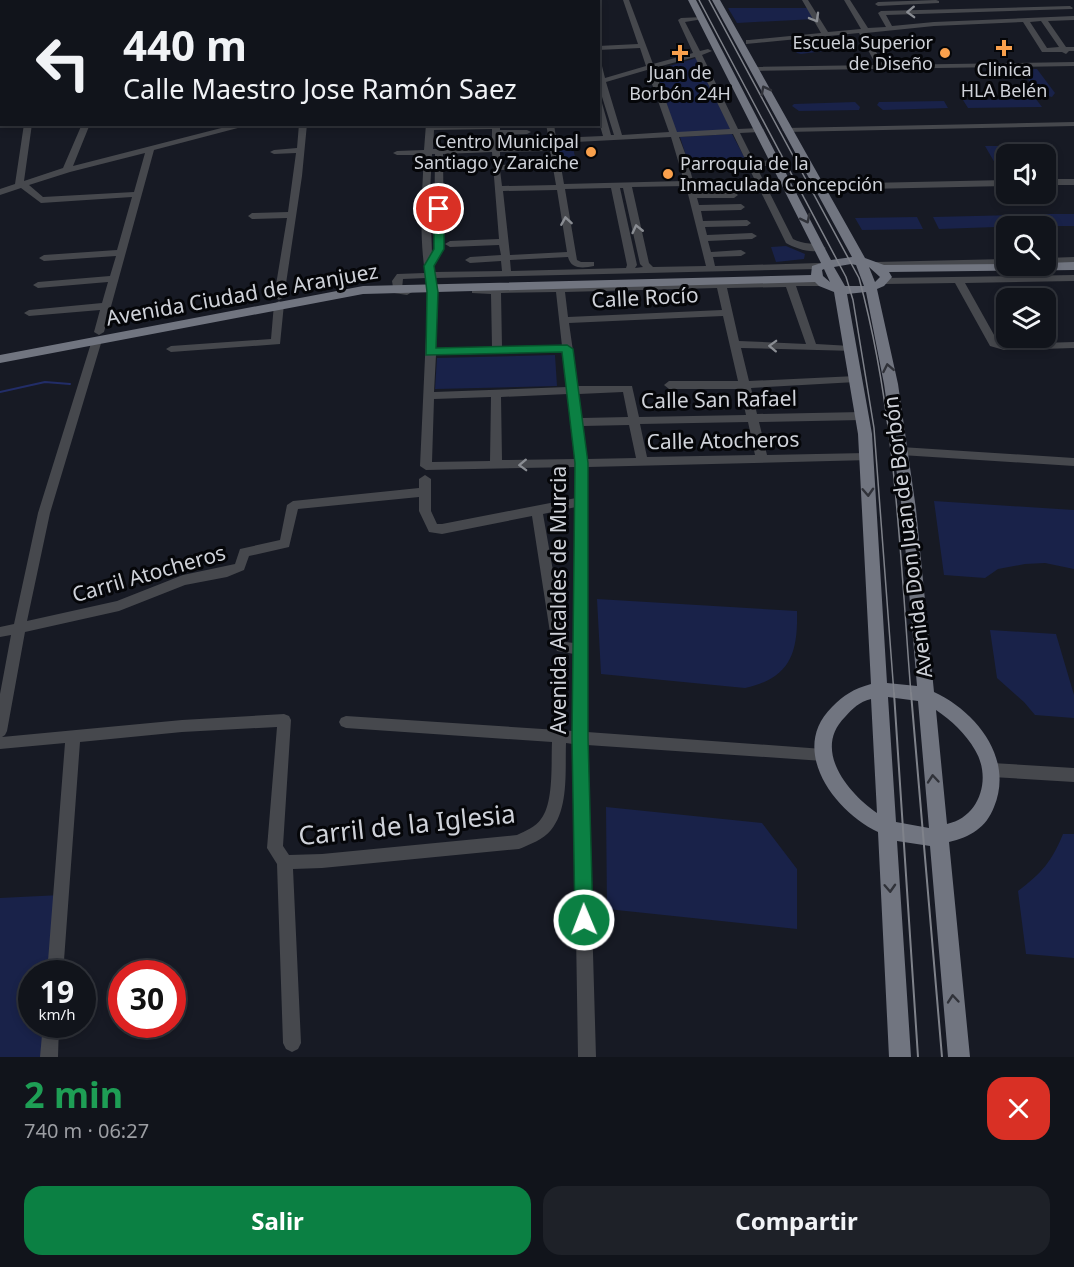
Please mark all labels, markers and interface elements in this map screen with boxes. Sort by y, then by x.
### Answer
one-way arrow [907,5,916,18]
one-way arrow [808,12,819,22]
text: 440 m [123,16,247,73]
icon: left [24,24,102,102]
place label: Escuela Superior de Diseño [792,30,934,75]
marker: Clinica HLA Belén [995,39,1013,57]
marker: Juan de Borbón 24H [673,46,687,60]
marker: Escuela Superior de Diseño [938,46,952,60]
place label: Clinica HLA Belén [961,57,1047,102]
place label: Juan de Borbón 24H [629,60,731,105]
text: Calle Maestro Jose Ramón Saez [123,70,517,107]
one-way arrow [760,85,772,96]
place label: Centro Municipal Santiago y Zaraiche [414,129,579,174]
map controls [996,144,1056,348]
button: sound [996,144,1056,204]
marker: Centro Municipal Santiago y Zaraiche [584,145,598,159]
place label: Parroquia de la Inmaculada Concepción [680,151,883,196]
marker: Parroquia de la Inmaculada Concepción [661,167,675,181]
pin [413,183,464,234]
icon: arrive [422,192,455,225]
one-way arrow [799,213,810,224]
one-way arrow [561,216,573,225]
button: search [996,216,1056,276]
one-way arrow [631,224,644,234]
street label: Avenida Ciudad de Aranjuez [104,256,380,332]
street label: Calle Rocío [591,280,699,314]
button: layers [996,288,1056,348]
one-way arrow [768,339,777,352]
one-way arrow [882,363,895,373]
street label: Calle San Rafael [641,384,797,414]
street label: Avenida Don Juan de Borbón [876,395,938,680]
street label: Calle Atocheros [646,425,800,455]
one-way arrow [519,458,528,471]
street label: Avenida Alcaldes de Murcia [544,466,572,734]
one-way arrow [861,488,874,497]
street label: Carril Atocheros [69,538,229,608]
one-way arrow [927,775,940,784]
street label: Carril de la Iglesia [297,795,517,853]
one-way arrow [884,884,897,893]
position arrow [552,888,616,952]
speed limit sign: 30 [108,960,186,1038]
text: 19 [40,971,74,1012]
one-way arrow [947,994,960,1003]
text: km/h [39,1004,75,1024]
text: 2 min [24,1070,123,1119]
button: close [987,1077,1050,1140]
text: 740 m · 06:27 [24,1117,149,1144]
button: Salir [24,1186,531,1255]
button: Compartir [543,1186,1050,1255]

